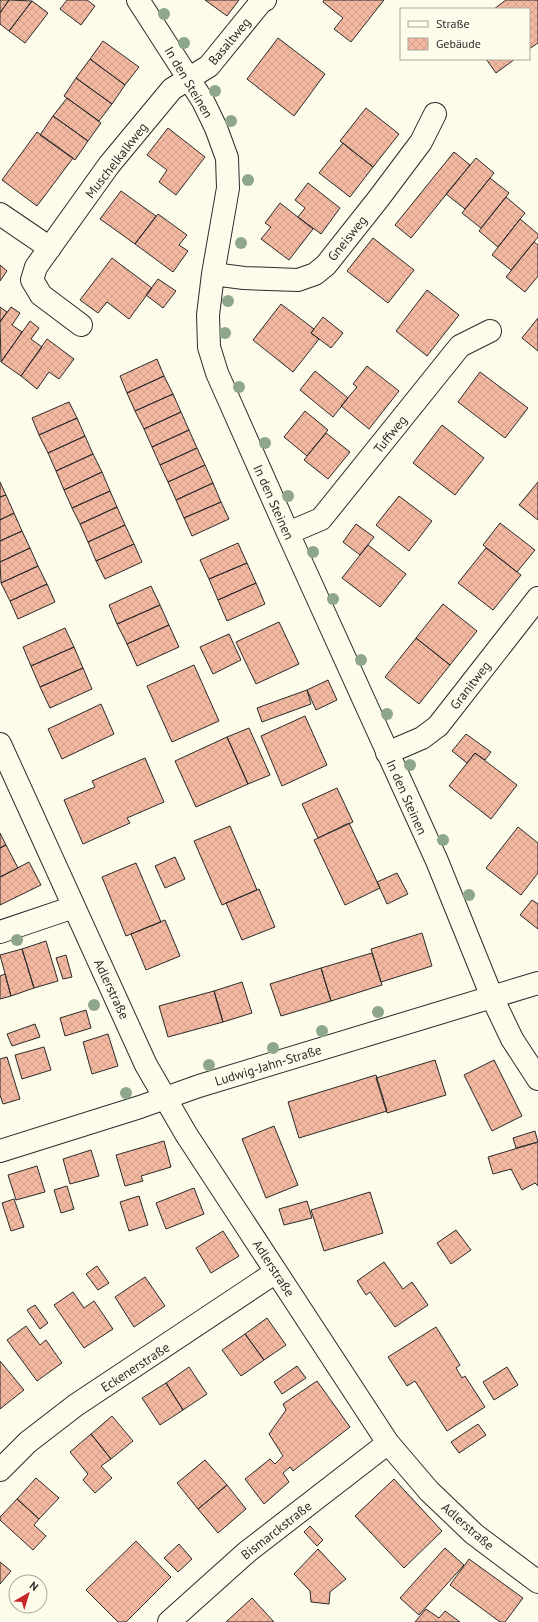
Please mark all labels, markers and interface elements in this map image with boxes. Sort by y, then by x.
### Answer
legend [400,8,530,60]
street label: Basaltweg [205,14,254,69]
text: Straße [436,16,470,31]
text: Gebäude [436,36,481,51]
street label: In den Steinen [161,43,217,121]
street label: Muschelkalkweg [81,119,151,202]
street label: Gneisweg [324,212,371,264]
street label: Tuffweg [370,412,411,457]
street label: In den Steinen [249,462,298,542]
street label: Granitweg [446,658,495,713]
street label: In den Steinen [382,757,431,837]
street label: Adlerstraße [90,956,133,1022]
street label: Ludwig-Jahn-Straße [213,1041,324,1090]
street label: Adlerstraße [249,1237,298,1300]
street label: Eckenerstraße [98,1339,173,1396]
street label: Bismarckstraße [238,1497,315,1563]
street label: Adlerstraße [438,1499,498,1554]
north arrow [8,1574,48,1614]
text: N [27,1578,41,1594]

